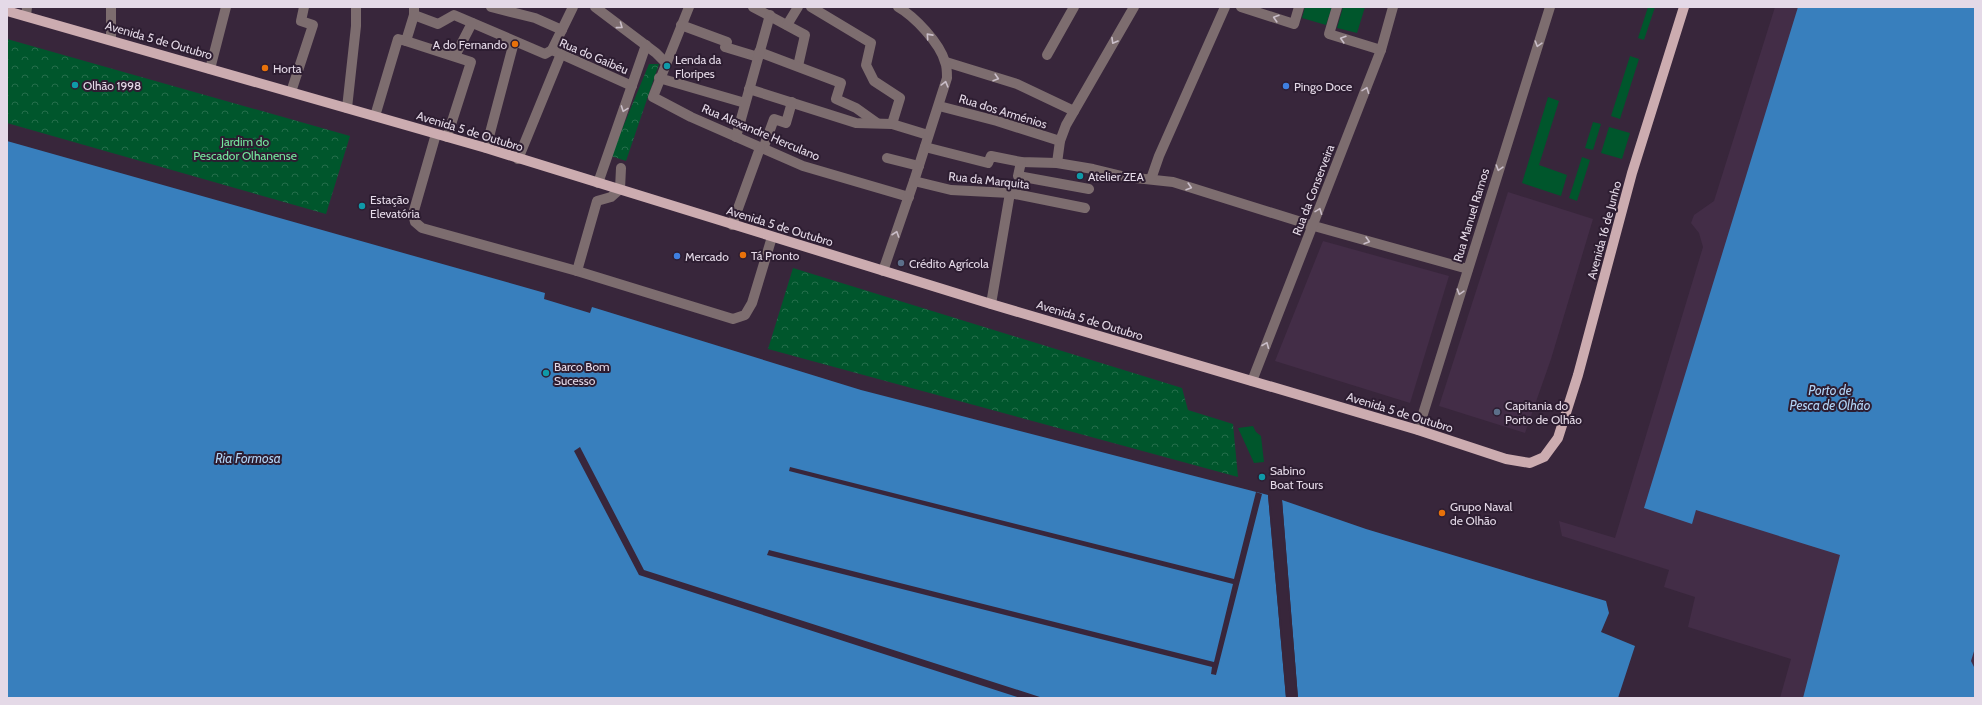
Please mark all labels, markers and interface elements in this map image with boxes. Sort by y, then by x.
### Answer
one-way arrow [1273,14,1280,23]
street label: Avenida 5 de Outubro [104,18,215,63]
one-way arrow [616,21,623,28]
one-way arrow [926,33,933,41]
street label: Rua do Gaibéu [557,35,631,77]
one-way arrow [1340,35,1347,44]
place label: A do Fernando [433,37,507,52]
one-way arrow [1112,37,1119,44]
marker: A do Fernando [510,39,520,49]
one-way arrow [1534,41,1543,48]
place label: Lenda da Floripes [675,52,722,81]
place label: Horta [273,61,302,76]
marker: Lenda da Floripes [662,61,672,71]
marker: Horta [260,63,270,73]
one-way arrow [993,73,1000,82]
place label: Olhão 1998 [83,78,141,93]
place label: Pingo Doce [1294,79,1352,94]
marker: Olhão 1998 [70,80,80,90]
one-way arrow [940,81,949,88]
marker: Pingo Doce [1281,81,1291,91]
one-way arrow [1361,86,1369,93]
street label: Rua dos Arménios [957,90,1049,132]
street label: Rua Alexandre Herculano [700,100,823,164]
one-way arrow [620,105,629,112]
street label: Avenida 5 de Outubro [415,108,525,154]
park label: Jardim do Pescador Olhanense [193,134,297,163]
street label: Rua da Conserveira [1289,142,1337,238]
one-way arrow [1495,165,1504,172]
street label: Rua Manuel Ramos [1450,166,1492,264]
street label: Rua da Marquita [948,168,1030,192]
place label: Atelier ZEA [1088,169,1144,184]
marker: Atelier ZEA [1075,171,1085,181]
street label: Avenida 16 de Junho [1584,179,1624,281]
one-way arrow [1185,182,1192,191]
place label: Estação Elevatória [370,192,420,221]
marker: Estação Elevatória [357,201,367,211]
street label: Avenida 5 de Outubro [725,203,835,249]
one-way arrow [1315,208,1323,215]
one-way arrow [891,231,900,238]
one-way arrow [1363,236,1370,245]
place label: Tá Pronto [751,248,800,263]
place label: Mercado [685,249,729,264]
marker: Tá Pronto [738,250,748,260]
marker: Mercado [672,251,682,261]
place label: Crédito Agrícola [909,256,989,271]
marker: Crédito Agrícola [896,258,906,268]
one-way arrow [1456,289,1465,296]
street label: Avenida 5 de Outubro [1035,297,1145,343]
one-way arrow [1262,342,1270,349]
place label: Barco Bom Sucesso [554,359,610,388]
marker: Barco Bom Sucesso [541,368,551,378]
water label: Porto de Pesca de Olhão [1790,382,1871,413]
street label: Avenida 5 de Outubro [1345,389,1455,435]
place label: Capitania do Porto de Olhão [1505,398,1582,427]
marker: Capitania do Porto de Olhão [1492,407,1502,417]
water label: Ria Formosa [215,450,281,466]
place label: Sabino Boat Tours [1270,463,1323,492]
marker: Sabino Boat Tours [1257,472,1267,482]
place label: Grupo Naval de Olhão [1450,499,1513,528]
marker: Grupo Naval de Olhão [1437,508,1447,518]

